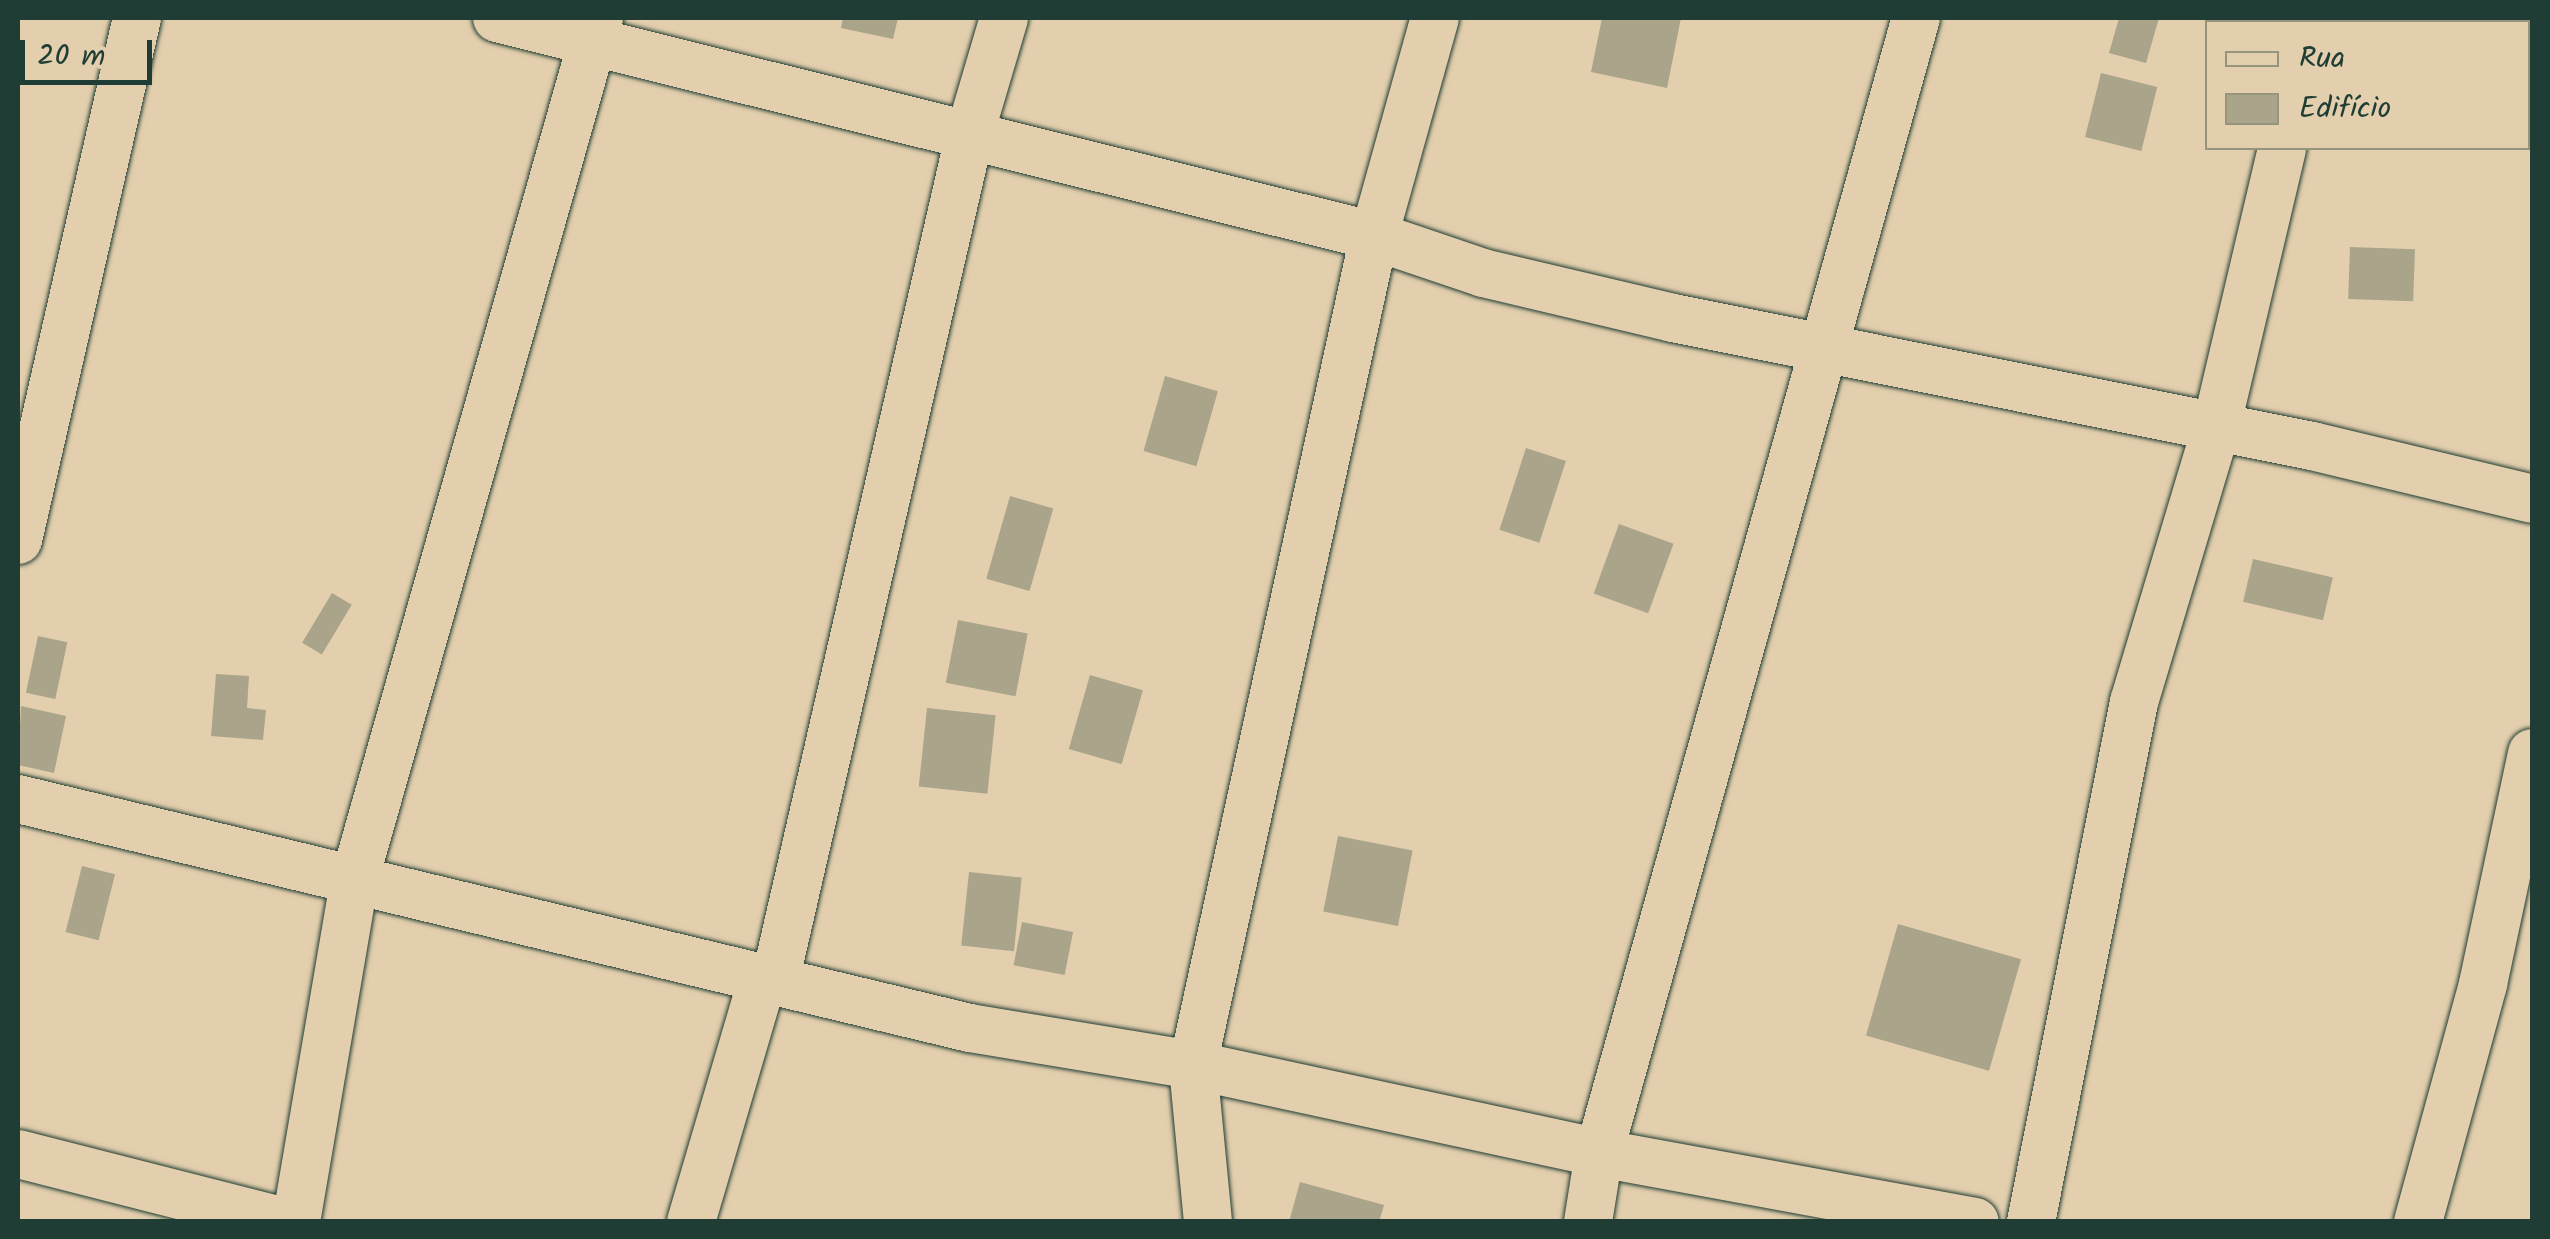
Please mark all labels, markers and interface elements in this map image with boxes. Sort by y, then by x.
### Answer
scale bar [25,20,158,82]
legend [2205,20,2530,150]
text: 20 m [37,33,105,81]
text: Rua [2299,35,2345,83]
text: Edifício [2299,85,2391,133]

